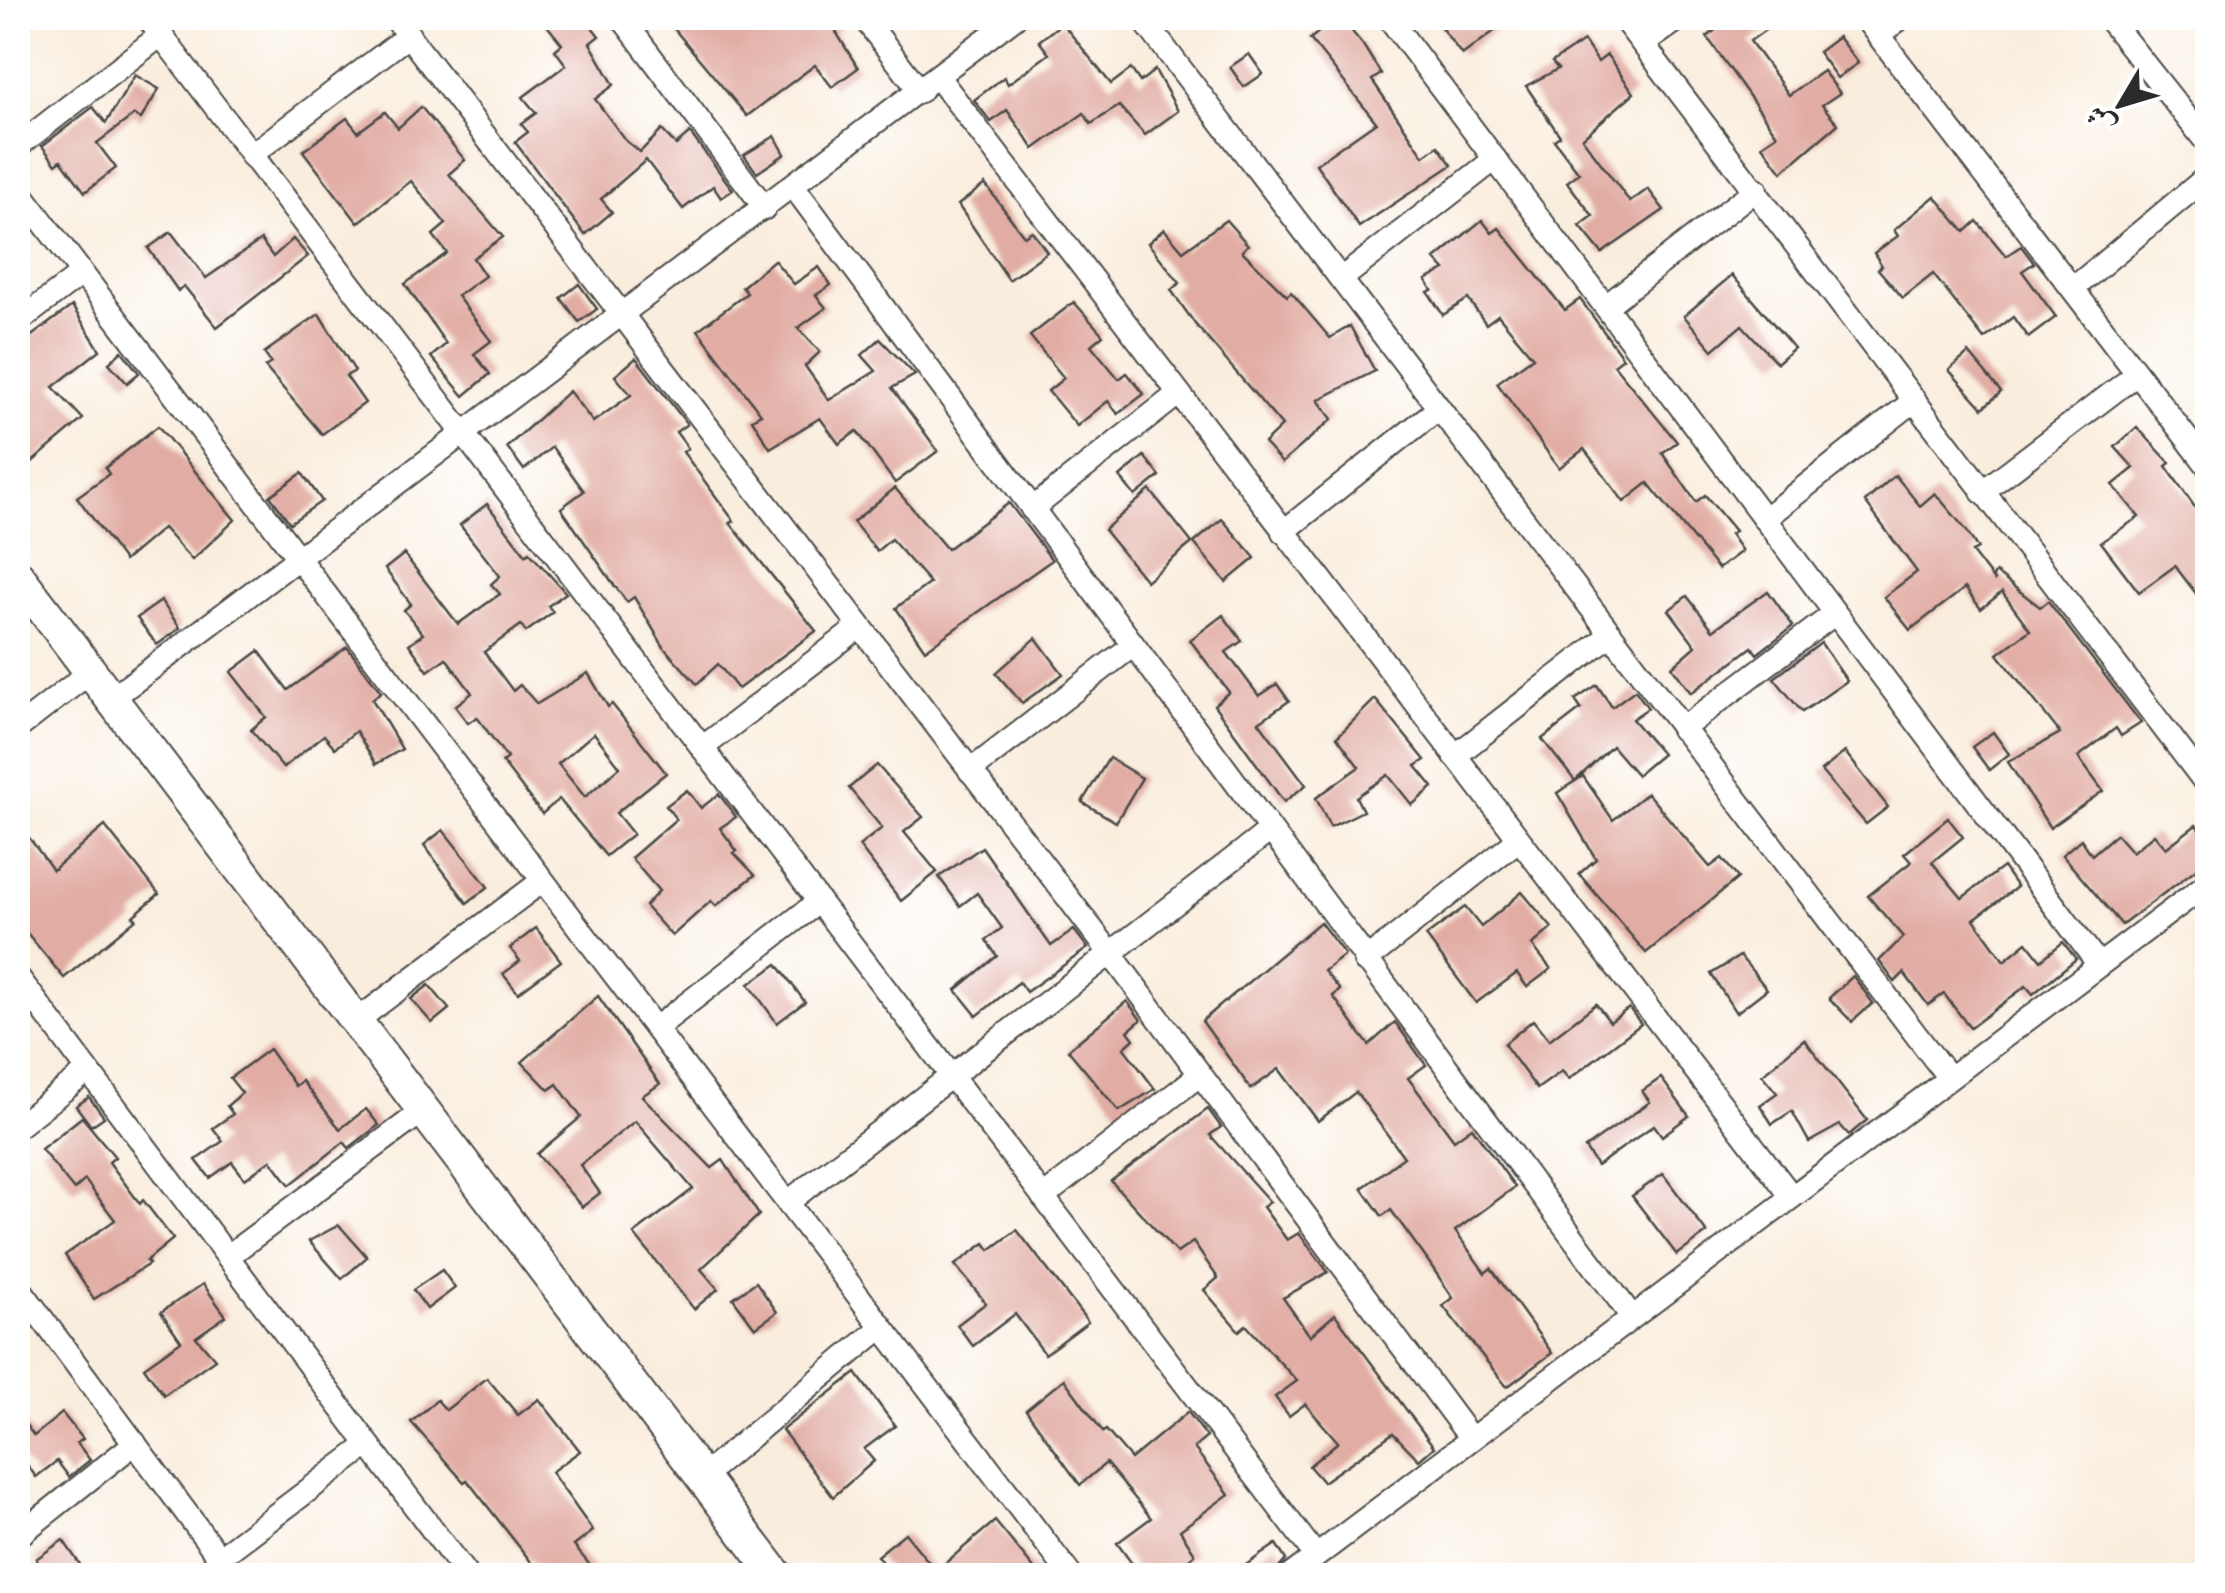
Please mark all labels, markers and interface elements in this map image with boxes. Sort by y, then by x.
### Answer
north arrow [2070,55,2170,155]
text: ش [2079,98,2124,141]

